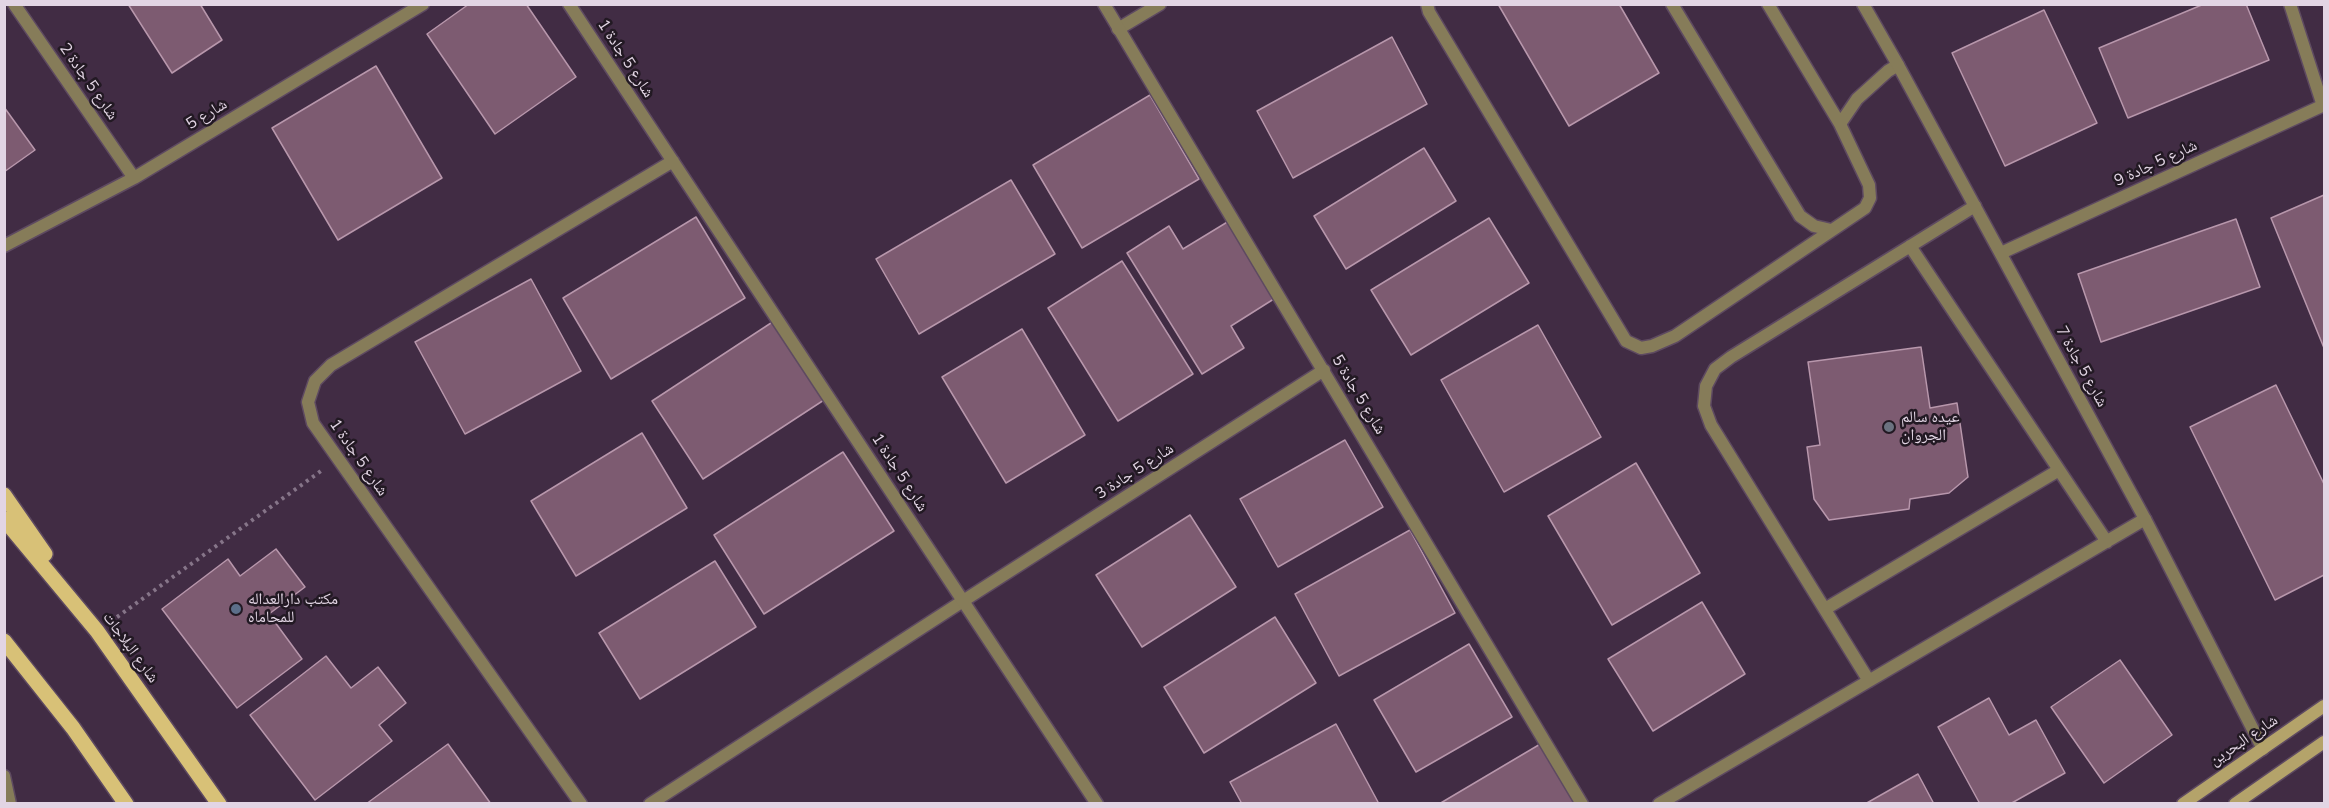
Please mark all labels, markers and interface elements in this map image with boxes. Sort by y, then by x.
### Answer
street label: شارع 5 جادة 1 [593,16,657,102]
street label: شارع 5 جادة 2 [55,40,121,124]
street label: شارع 5 [183,95,231,135]
street label: شارع 5 جادة 9 [2111,136,2201,192]
street label: شارع 5 جادة 7 [2051,323,2111,411]
street label: شارع 5 جادة 5 [1327,352,1389,438]
place label: عيده سالم الجروان [1901,408,1959,446]
street label: شارع 5 جادة 1 [325,416,391,500]
marker: عيده سالم الجروان [1882,420,1896,434]
street label: شارع 5 جادة 1 [867,430,931,516]
street label: شارع 5 جادة 3 [1092,440,1178,504]
place label: مكتب دارالعداله للمحاماه [248,590,338,628]
marker: مكتب دارالعداله للمحاماه [229,602,243,616]
street label: شارع البلاجات [98,609,162,687]
street label: شارع البحرين [2206,711,2282,771]

